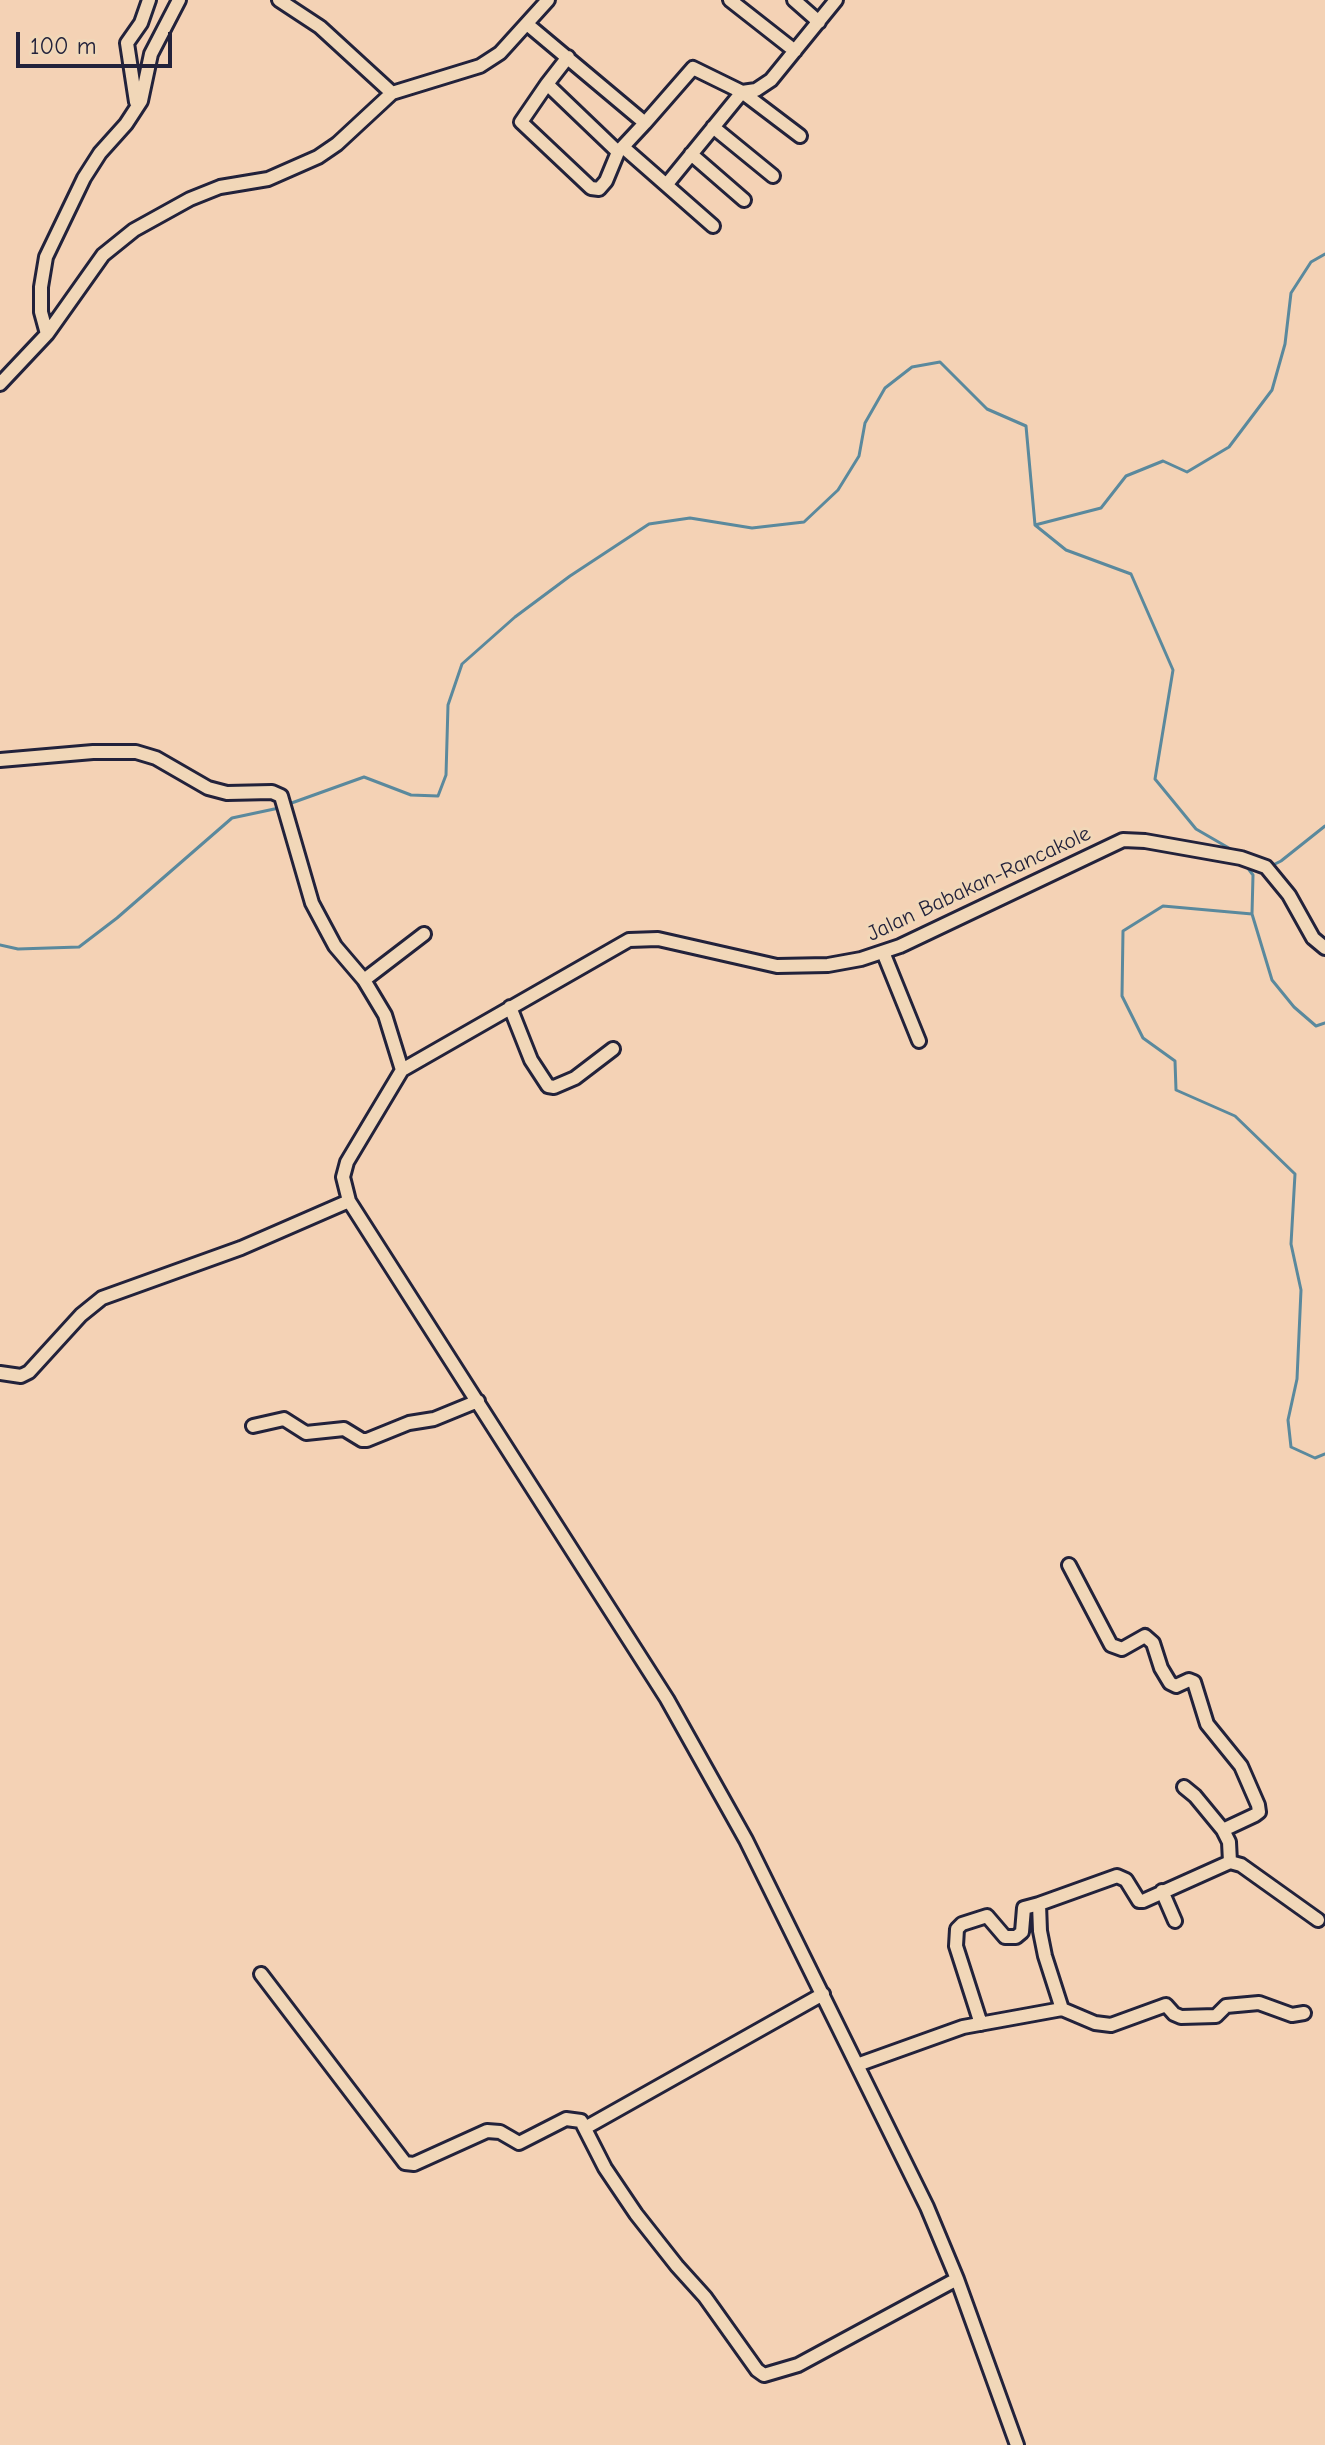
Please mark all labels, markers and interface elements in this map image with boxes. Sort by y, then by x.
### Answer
scale bar [20,16,176,66]
text: 100 m [30,32,97,60]
street label: Jalan Babakan-Rancakole [863,821,1095,947]

